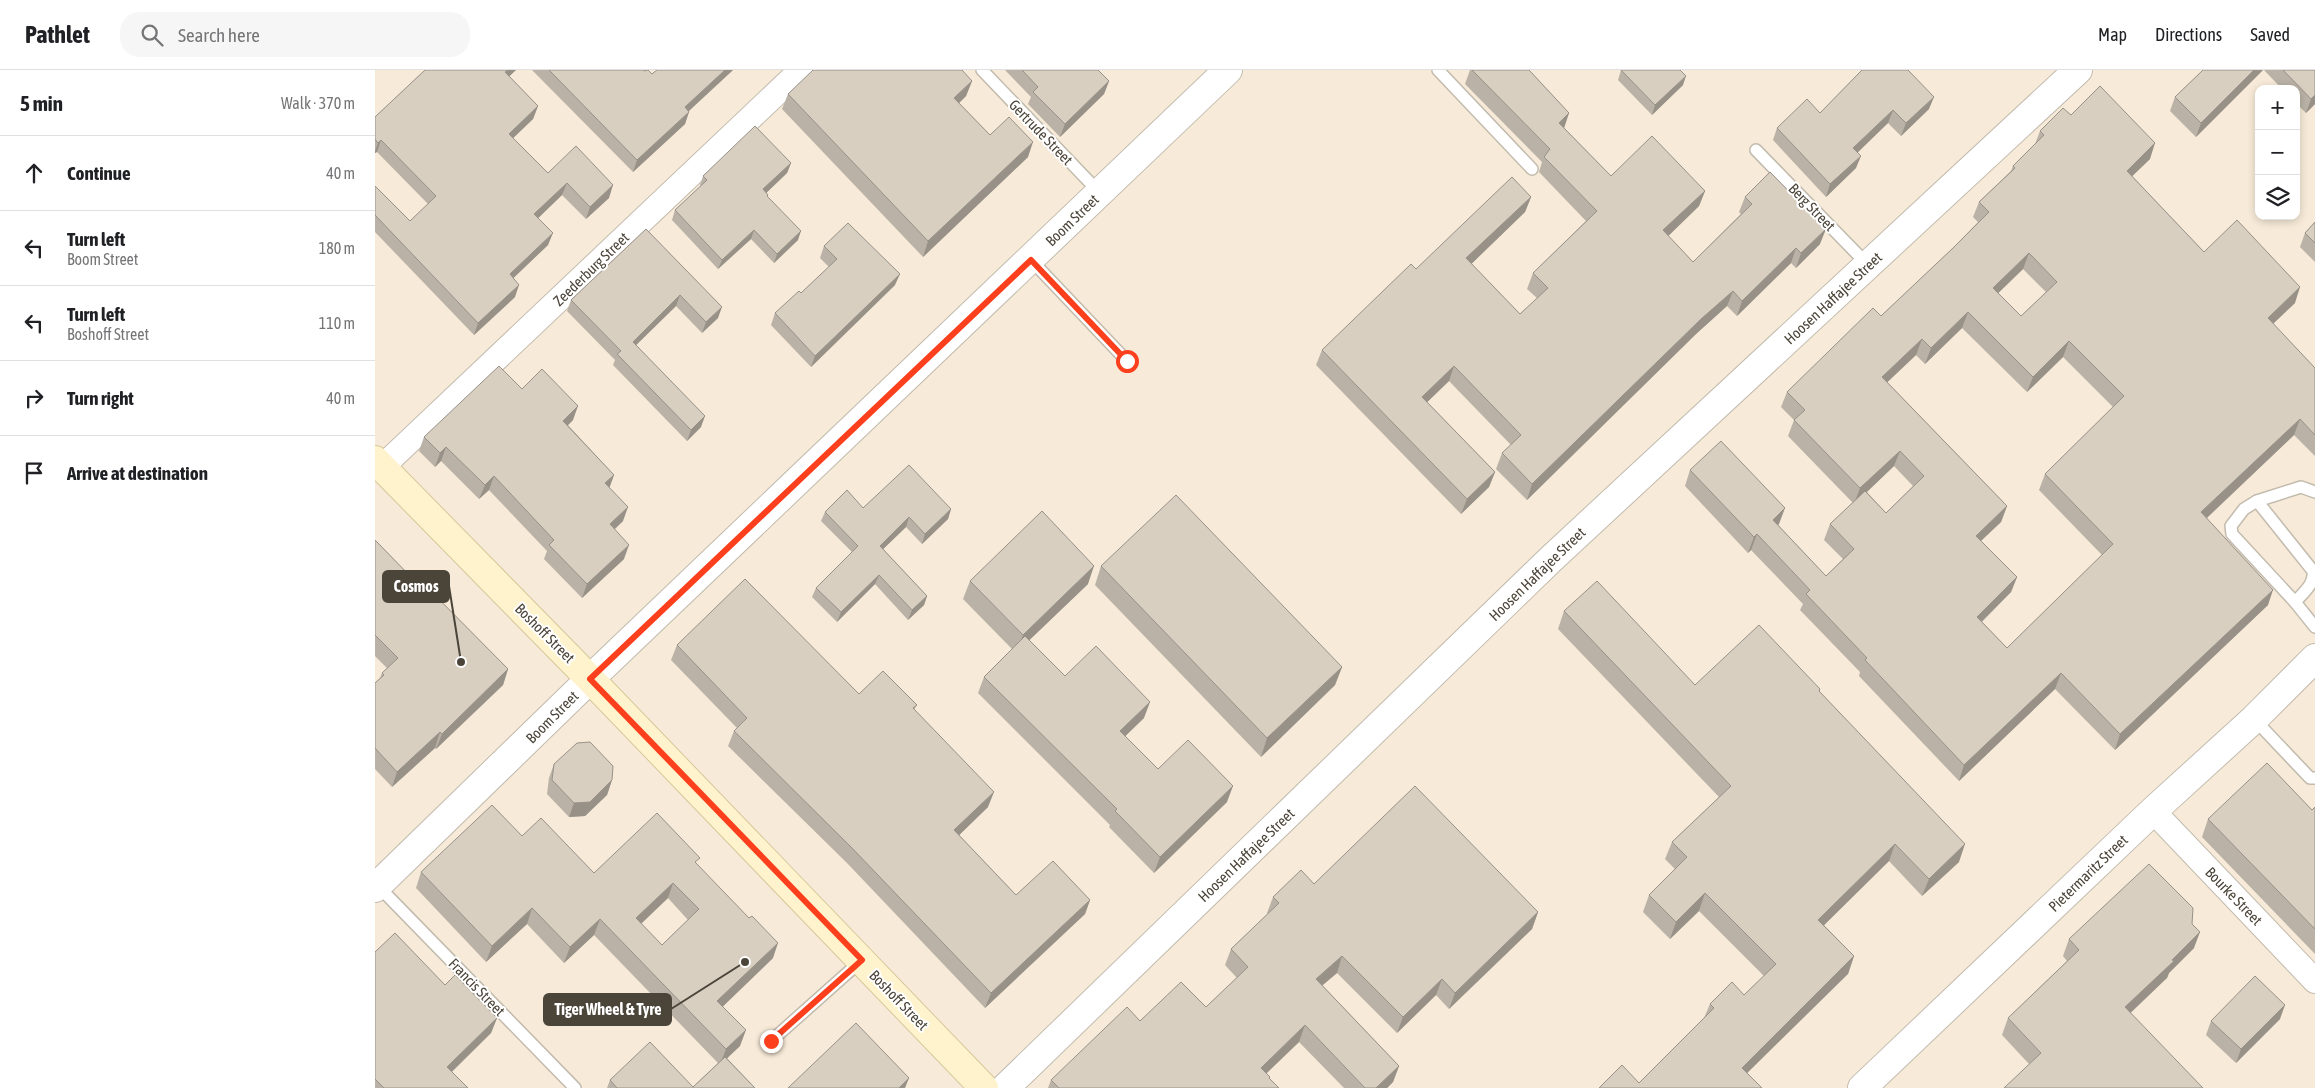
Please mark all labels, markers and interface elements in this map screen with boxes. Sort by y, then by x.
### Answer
search box [120,12,470,57]
text: Pathlet [25,21,90,48]
icon: search [138,21,166,49]
text: Search here [178,24,260,46]
text: Map [2098,24,2127,45]
text: Directions [2155,24,2222,45]
text: Saved [2250,24,2290,45]
map controls [2255,85,2300,220]
button: + [2255,85,2300,130]
text: 5 min [20,91,63,115]
text: Walk · 370 m [281,94,355,112]
street label: Gertrude Street [1006,96,1076,168]
button: − [2255,130,2300,175]
icon: ahead [20,159,48,187]
text: Continue [67,162,131,184]
text: 40 m [326,164,355,182]
button: layers [2255,175,2300,220]
street label: Berg Street [1785,180,1839,234]
street label: Boom Street [1042,191,1102,249]
text: Turn left [67,228,125,250]
street label: Zeederburg Street [550,229,632,309]
icon: left [20,234,48,262]
text: 180 m [319,239,355,257]
street label: Hoosen Haffajee Street [1781,248,1885,348]
text: Boom Street [67,250,138,268]
text: Turn left [67,303,125,325]
icon: left [20,309,48,337]
text: 110 m [319,314,355,332]
text: Boshoff Street [67,325,149,343]
route start [1116,350,1139,373]
icon: right [20,384,48,412]
text: Turn right [67,387,134,409]
text: 40 m [326,389,355,407]
icon: arrive [20,459,48,487]
text: Arrive at destination [67,462,208,484]
street label: Hoosen Haffajee Street [1485,524,1589,624]
callout: Cosmos [383,571,449,602]
text: Cosmos [393,577,439,595]
street label: Boshoff Street [512,600,578,666]
street label: Boom Street [522,687,582,747]
street label: Hoosen Haffajee Street [1194,805,1298,905]
street label: Pietermaritz Street [2045,831,2131,915]
street label: Bourke Street [2202,864,2266,928]
street label: Francis Street [445,955,509,1019]
street label: Boshoff Street [866,966,932,1034]
callout: Tiger Wheel & Tyre [544,994,671,1025]
text: Tiger Wheel & Tyre [555,1000,661,1018]
route end [760,1030,783,1053]

